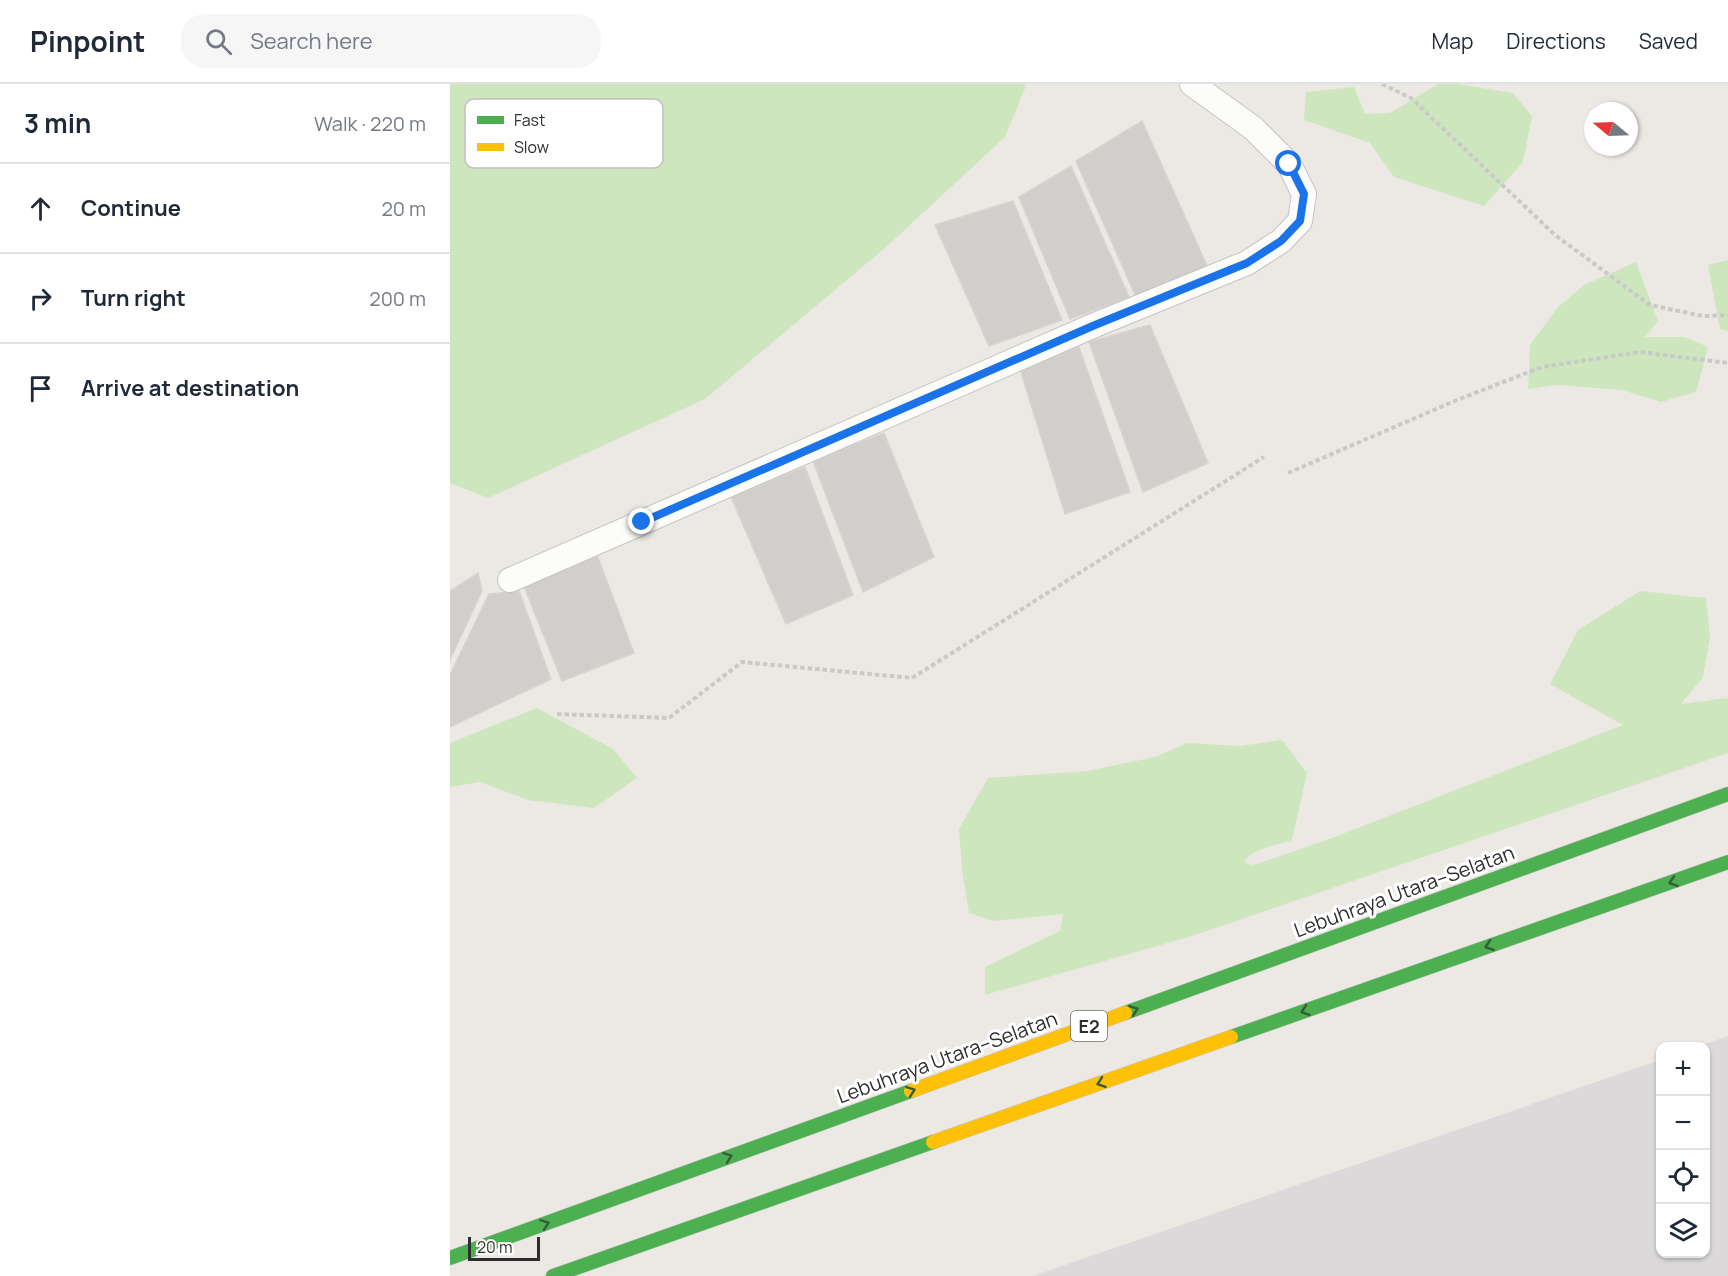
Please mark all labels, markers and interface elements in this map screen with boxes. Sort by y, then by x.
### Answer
search box [181,14,601,68]
text: Pinpoint [30,22,145,60]
icon: search [202,25,235,58]
text: Search here [250,26,373,56]
text: Map [1432,27,1473,55]
text: Directions [1506,27,1606,55]
text: Saved [1639,27,1698,55]
legend [465,99,663,168]
north arrow [1584,102,1638,156]
text: 3 min [24,105,91,141]
text: Fast [514,109,545,131]
text: Walk · 220 m [314,110,426,137]
text: Slow [514,136,549,158]
route start [1275,150,1301,176]
icon: ahead [24,192,57,225]
text: Continue [81,193,181,223]
text: 20 m [381,195,426,222]
icon: right [24,282,57,315]
text: Turn right [81,283,186,313]
text: 200 m [369,285,426,312]
icon: arrive [24,372,57,405]
text: Arrive at destination [81,373,299,403]
route end [628,508,654,534]
street label: Lebuhraya Utara–Selatan [1290,839,1518,943]
one-way arrow [1668,874,1679,887]
one-way arrow [1484,939,1495,952]
one-way arrow [1300,1004,1311,1017]
street label: Lebuhraya Utara–Selatan [833,1005,1061,1109]
one-way arrow [1128,1005,1139,1017]
road number: E2 [1071,1011,1107,1041]
map controls [1656,1042,1710,1258]
button: + [1656,1042,1710,1096]
one-way arrow [1096,1075,1107,1088]
one-way arrow [905,1085,916,1098]
button: − [1656,1096,1710,1150]
button: locate [1656,1150,1710,1204]
one-way arrow [722,1152,733,1165]
button: layers [1656,1204,1710,1258]
one-way arrow [539,1218,549,1231]
scale bar [468,1234,540,1262]
text: 20 m [477,1236,513,1258]

